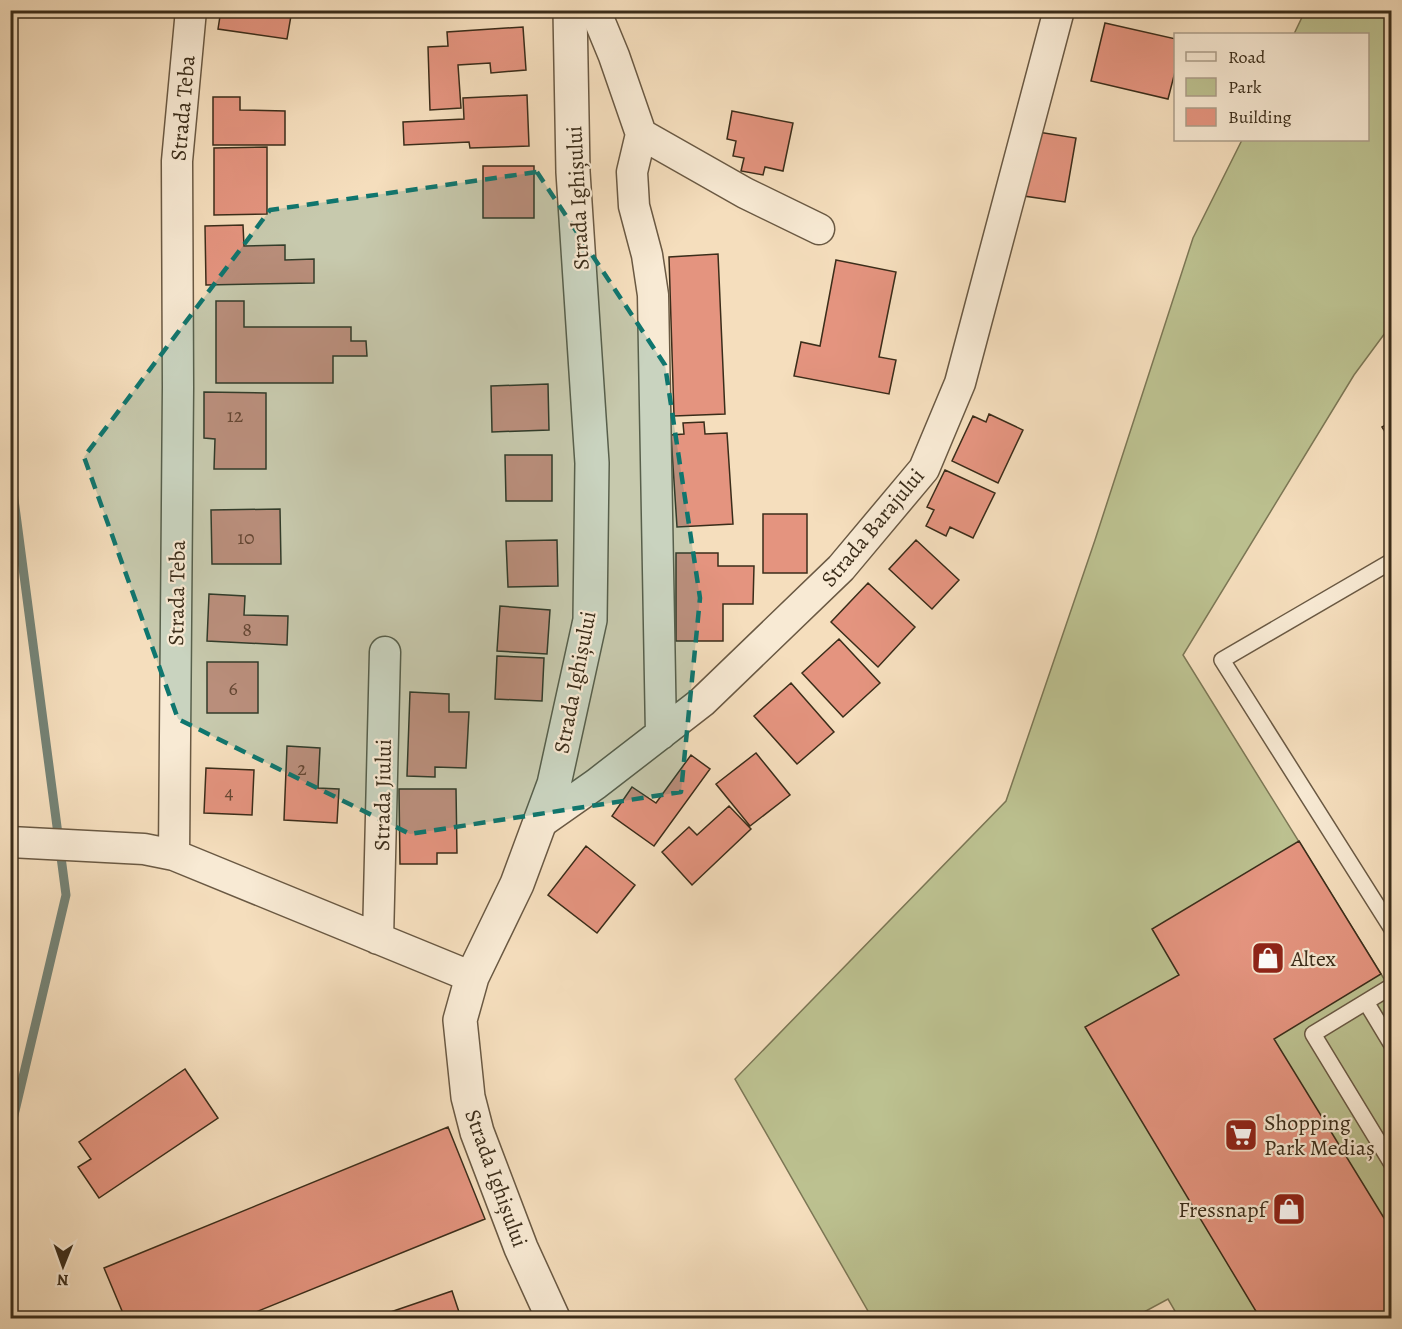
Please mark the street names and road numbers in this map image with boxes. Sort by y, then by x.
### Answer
street label: Strada Teba [163,53,203,162]
street label: Strada Ighișului [559,125,597,271]
street label: Strada Barajului [814,462,931,593]
street label: Strada Teba [161,539,193,646]
street label: Strada Ighișului [546,608,603,756]
street label: Strada Jiului [367,739,399,851]
street label: Strada Ighișului [457,1105,535,1251]

